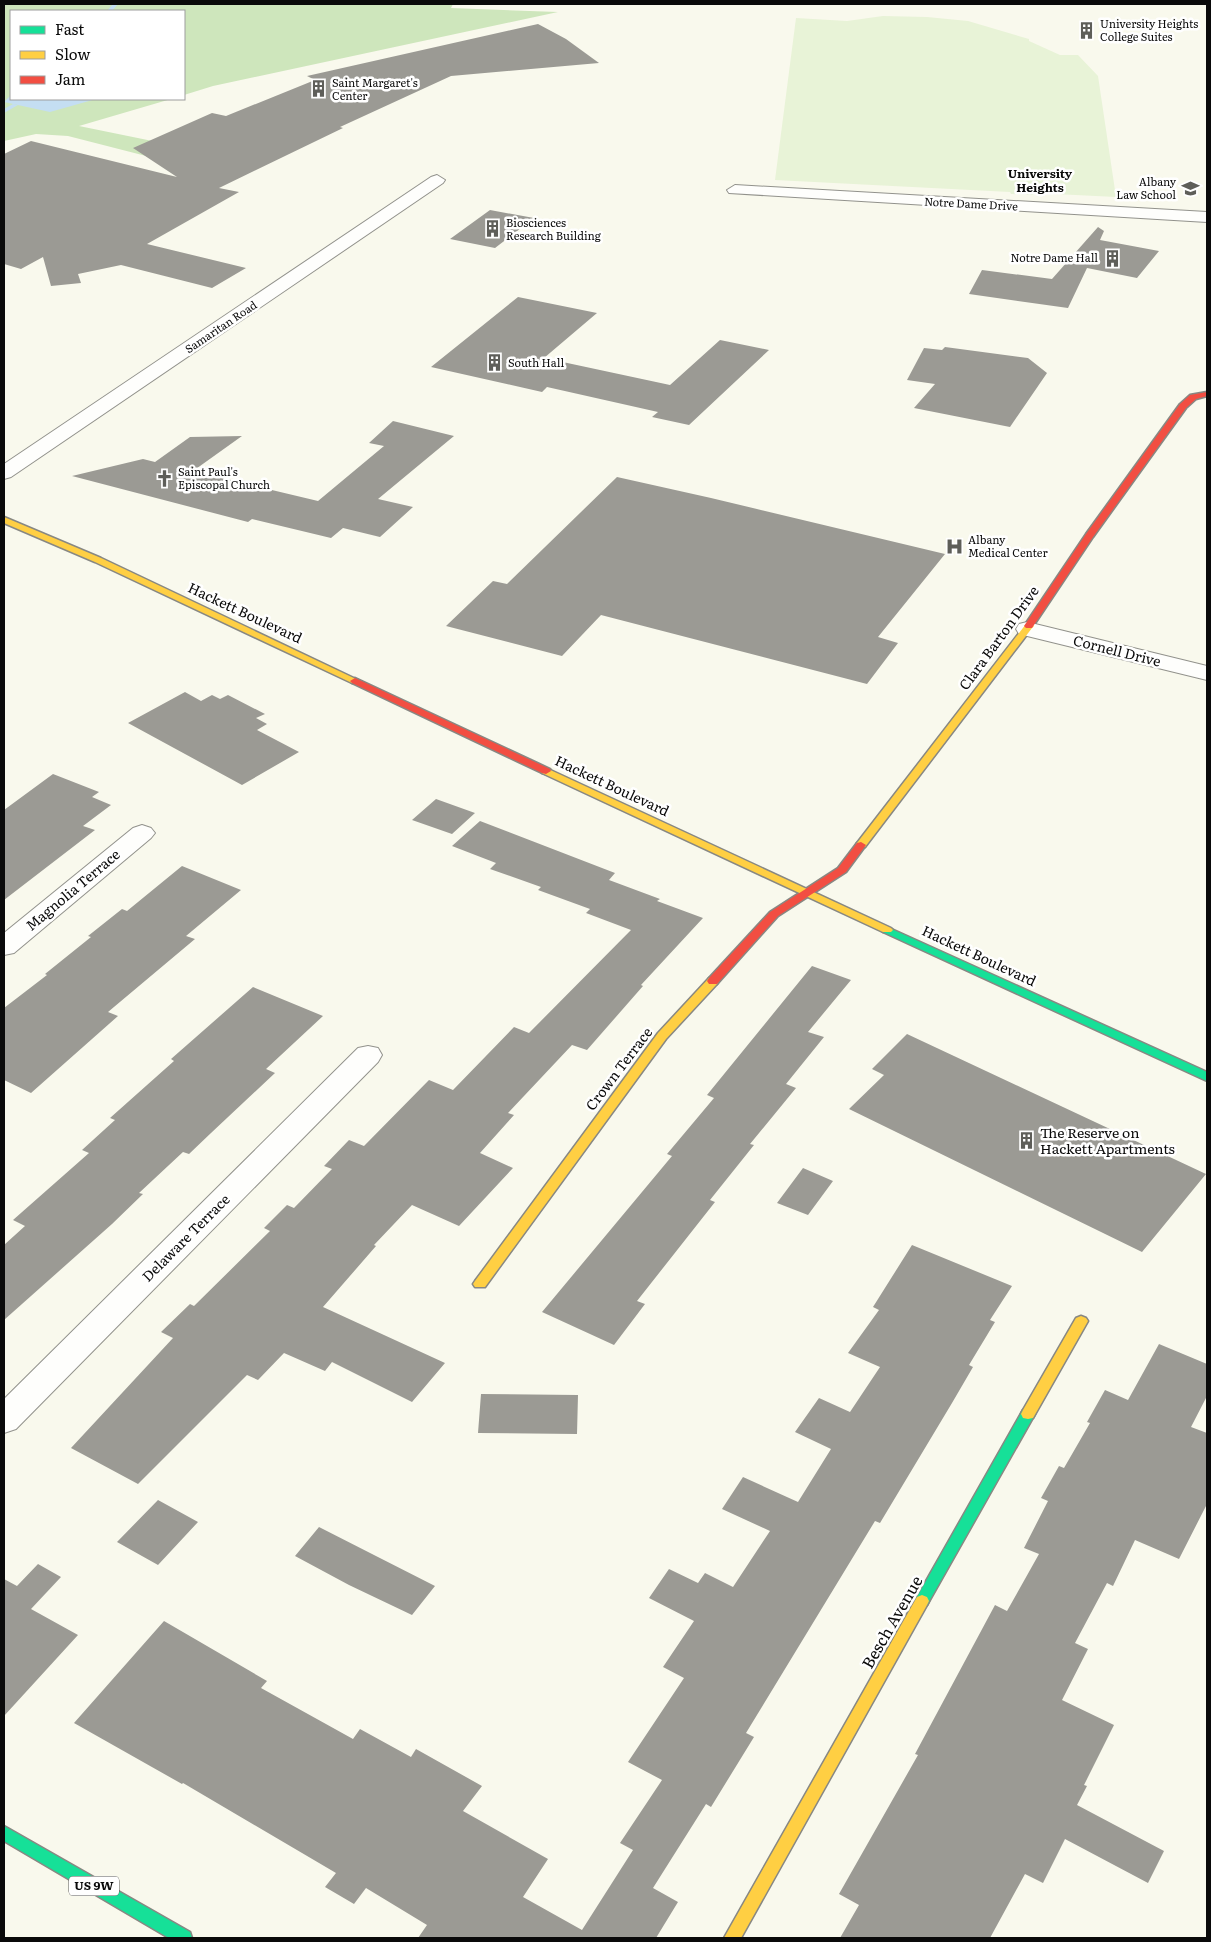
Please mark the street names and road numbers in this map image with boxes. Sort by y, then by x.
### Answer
street label: Notre Dame Drive [924,193,1019,213]
street label: Samaritan Road [181,296,260,356]
street label: Hackett Boulevard [185,577,306,648]
street label: Clara Barton Drive [954,581,1043,694]
street label: Cornell Drive [1071,629,1163,671]
street label: Hackett Boulevard [552,750,673,821]
street label: Magnolia Terrace [21,844,124,935]
street label: Hackett Boulevard [919,920,1040,991]
street label: Crown Terrace [580,1023,656,1114]
street label: Delaware Terrace [137,1189,234,1286]
street label: Besch Avenue [855,1571,927,1672]
road number: US 9W [69,1876,119,1895]

